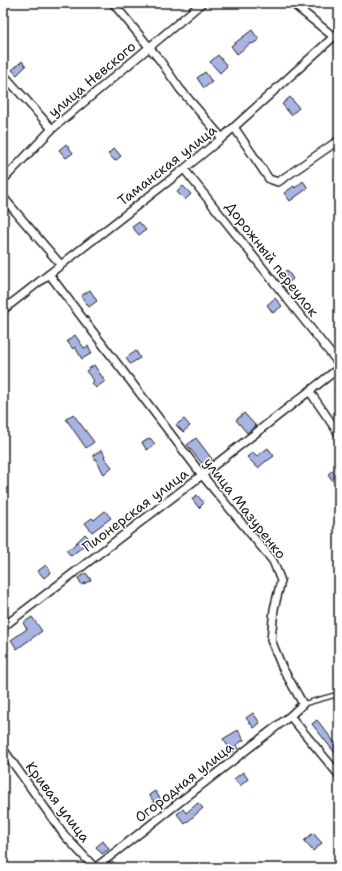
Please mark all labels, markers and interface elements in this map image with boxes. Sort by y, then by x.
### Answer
street label: улица Невского [45,37,139,121]
street label: Таманская улица [114,121,220,209]
street label: Дорожный переулок [222,198,323,321]
street label: улица Мазуренко [200,454,290,562]
street label: Пионерская улица [78,464,192,556]
street label: Огородная улица [131,738,237,826]
street label: Кривая улица [22,758,94,846]

